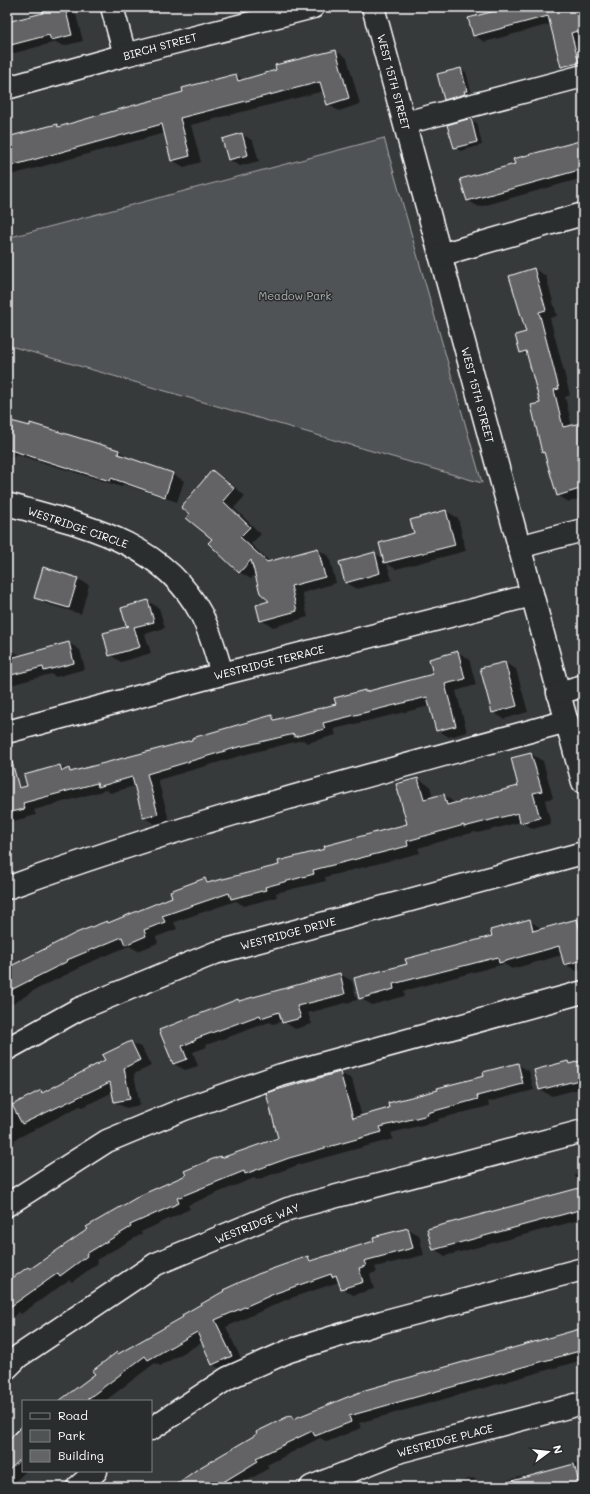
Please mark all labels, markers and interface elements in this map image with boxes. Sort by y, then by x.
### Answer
street label: BIRCH STREET [121,29,199,63]
street label: WEST 15TH STREET [374,32,414,132]
park label: Meadow Park [259,288,332,303]
street label: WEST 15TH STREET [458,345,498,445]
street label: WESTRIDGE CIRCLE [26,503,130,551]
street label: WESTRIDGE TERRACE [212,641,326,683]
street label: WESTRIDGE DRIVE [238,913,338,953]
street label: WESTRIDGE WAY [212,1199,302,1247]
legend [22,1400,152,1472]
text: Road [58,1407,88,1423]
street label: WESTRIDGE PLACE [395,1420,495,1460]
text: Park [58,1427,85,1443]
north arrow [528,1432,568,1472]
text: N [550,1443,566,1455]
text: Building [58,1447,104,1463]

